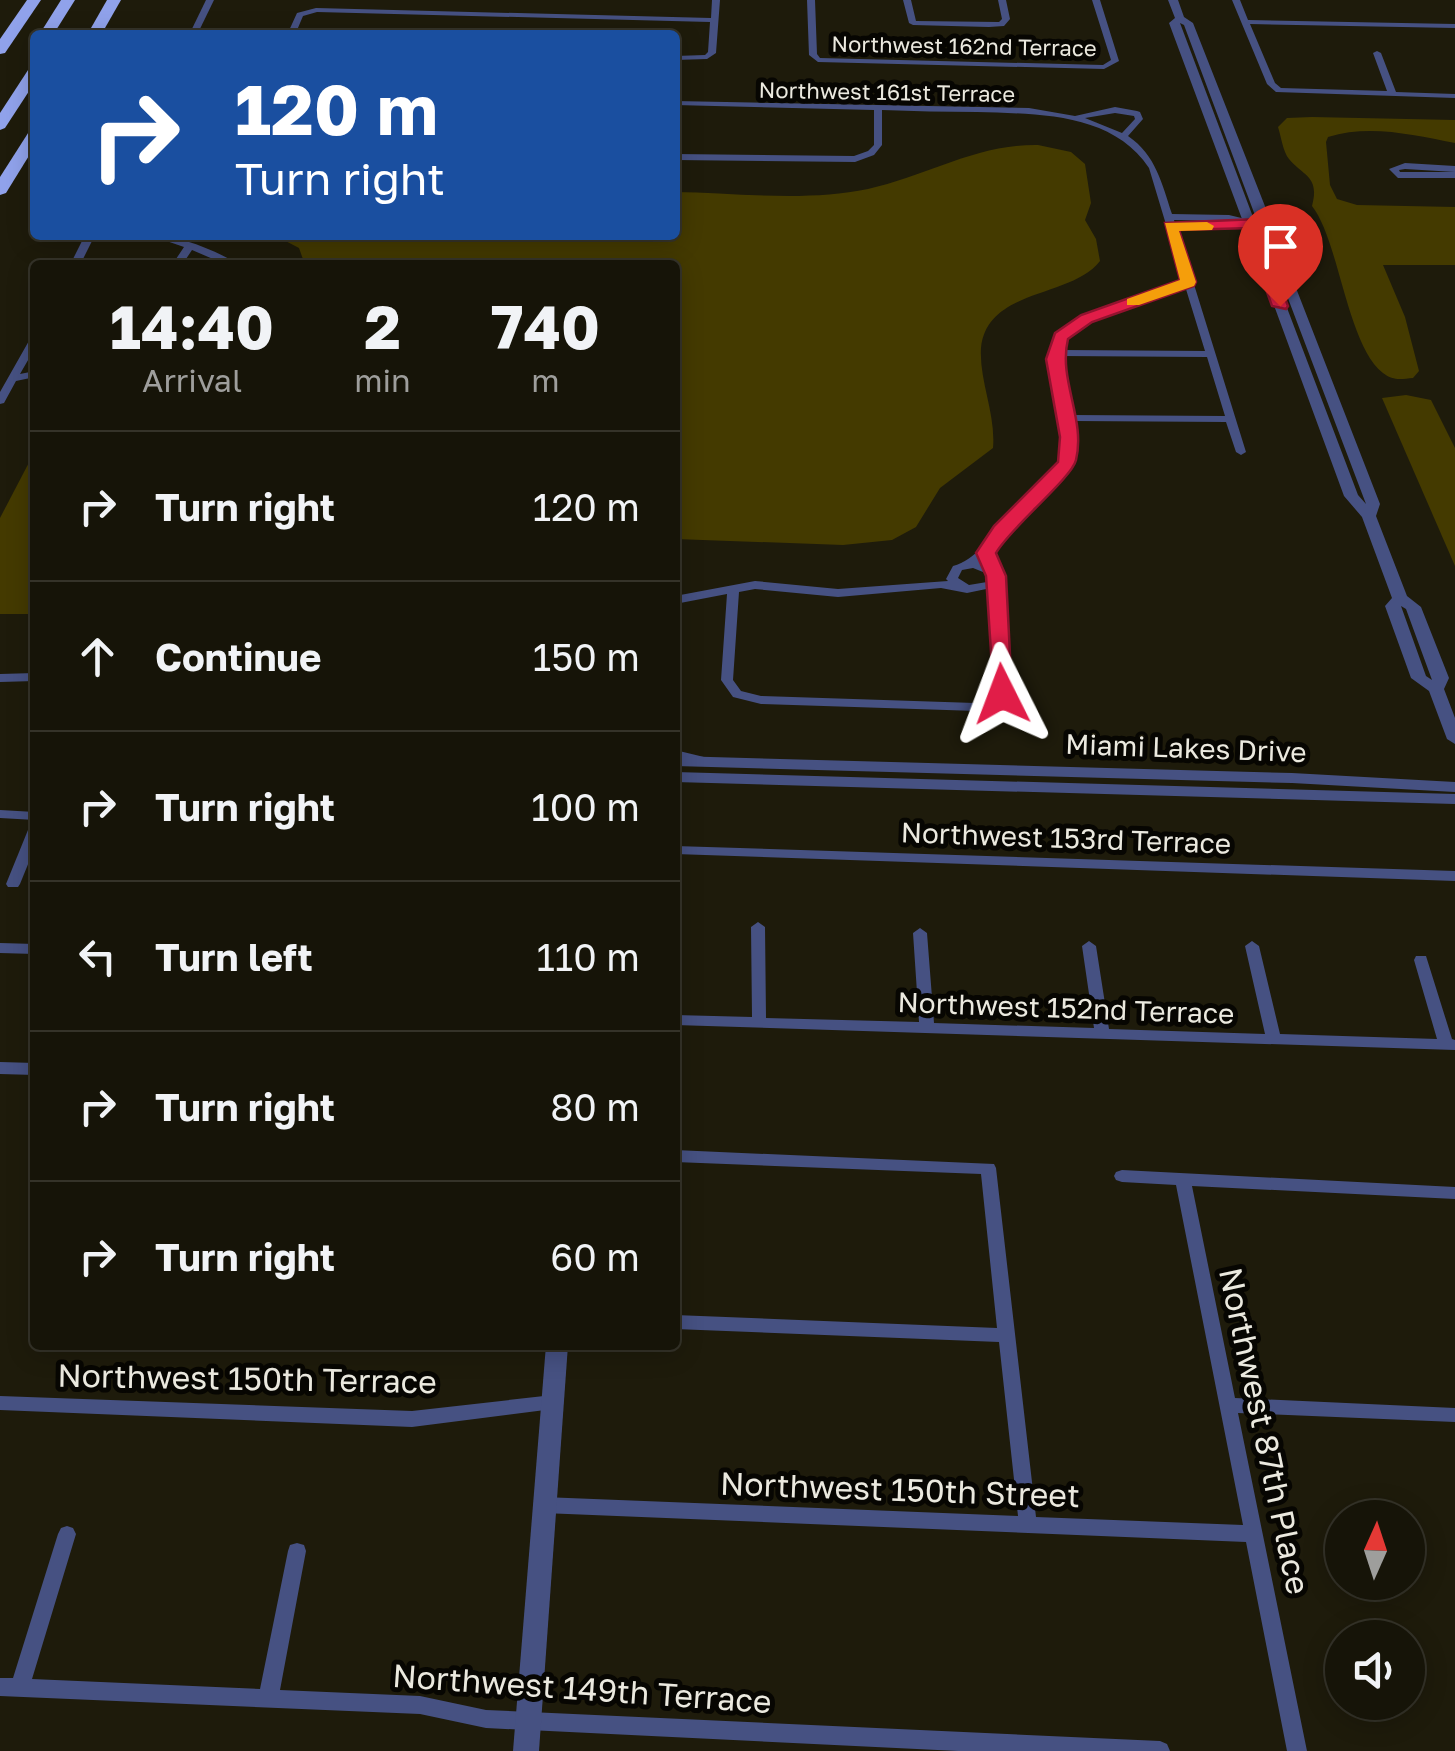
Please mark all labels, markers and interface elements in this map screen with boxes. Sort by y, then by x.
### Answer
street label: Northwest 162nd Terrace [831,30,1097,61]
text: 120 m [235,66,438,150]
icon: right [70,70,200,200]
street label: Northwest 161st Terrace [759,76,1015,107]
text: Turn right [235,151,445,205]
pin [1238,204,1323,307]
icon: arrive [1253,219,1308,274]
text: 14:40 [110,290,274,362]
text: 2 [364,290,401,362]
text: 740 [491,290,600,362]
text: Arrival [142,361,242,399]
text: min [354,361,411,399]
text: m [531,361,560,399]
icon: right [70,479,125,534]
text: Turn right [155,484,335,529]
text: 120 m [533,484,640,529]
icon: ahead [70,629,125,684]
text: Continue [155,634,321,679]
text: 150 m [533,634,640,679]
position arrow [950,642,1054,746]
street label: Miami Lakes Drive [1065,727,1307,768]
icon: right [70,779,125,834]
text: Turn right [155,784,335,829]
text: 100 m [531,784,640,829]
street label: Northwest 153rd Terrace [900,815,1232,860]
icon: left [70,929,125,984]
text: Turn left [155,934,313,979]
text: 110 m [536,934,640,979]
street label: Northwest 152nd Terrace [897,985,1235,1030]
icon: right [70,1079,125,1134]
text: Turn right [155,1084,335,1129]
text: 80 m [550,1084,640,1129]
icon: right [70,1229,125,1284]
text: Turn right [155,1234,335,1279]
text: 60 m [550,1234,640,1279]
street label: Northwest 87th Place [1212,1264,1318,1598]
street label: Northwest 150th Terrace [57,1356,437,1400]
street label: Northwest 150th Street [720,1464,1081,1514]
north arrow [1325,1500,1425,1600]
map controls [1325,1500,1425,1720]
button: sound [1325,1620,1425,1720]
street label: Northwest 149th Terrace [391,1656,773,1720]

